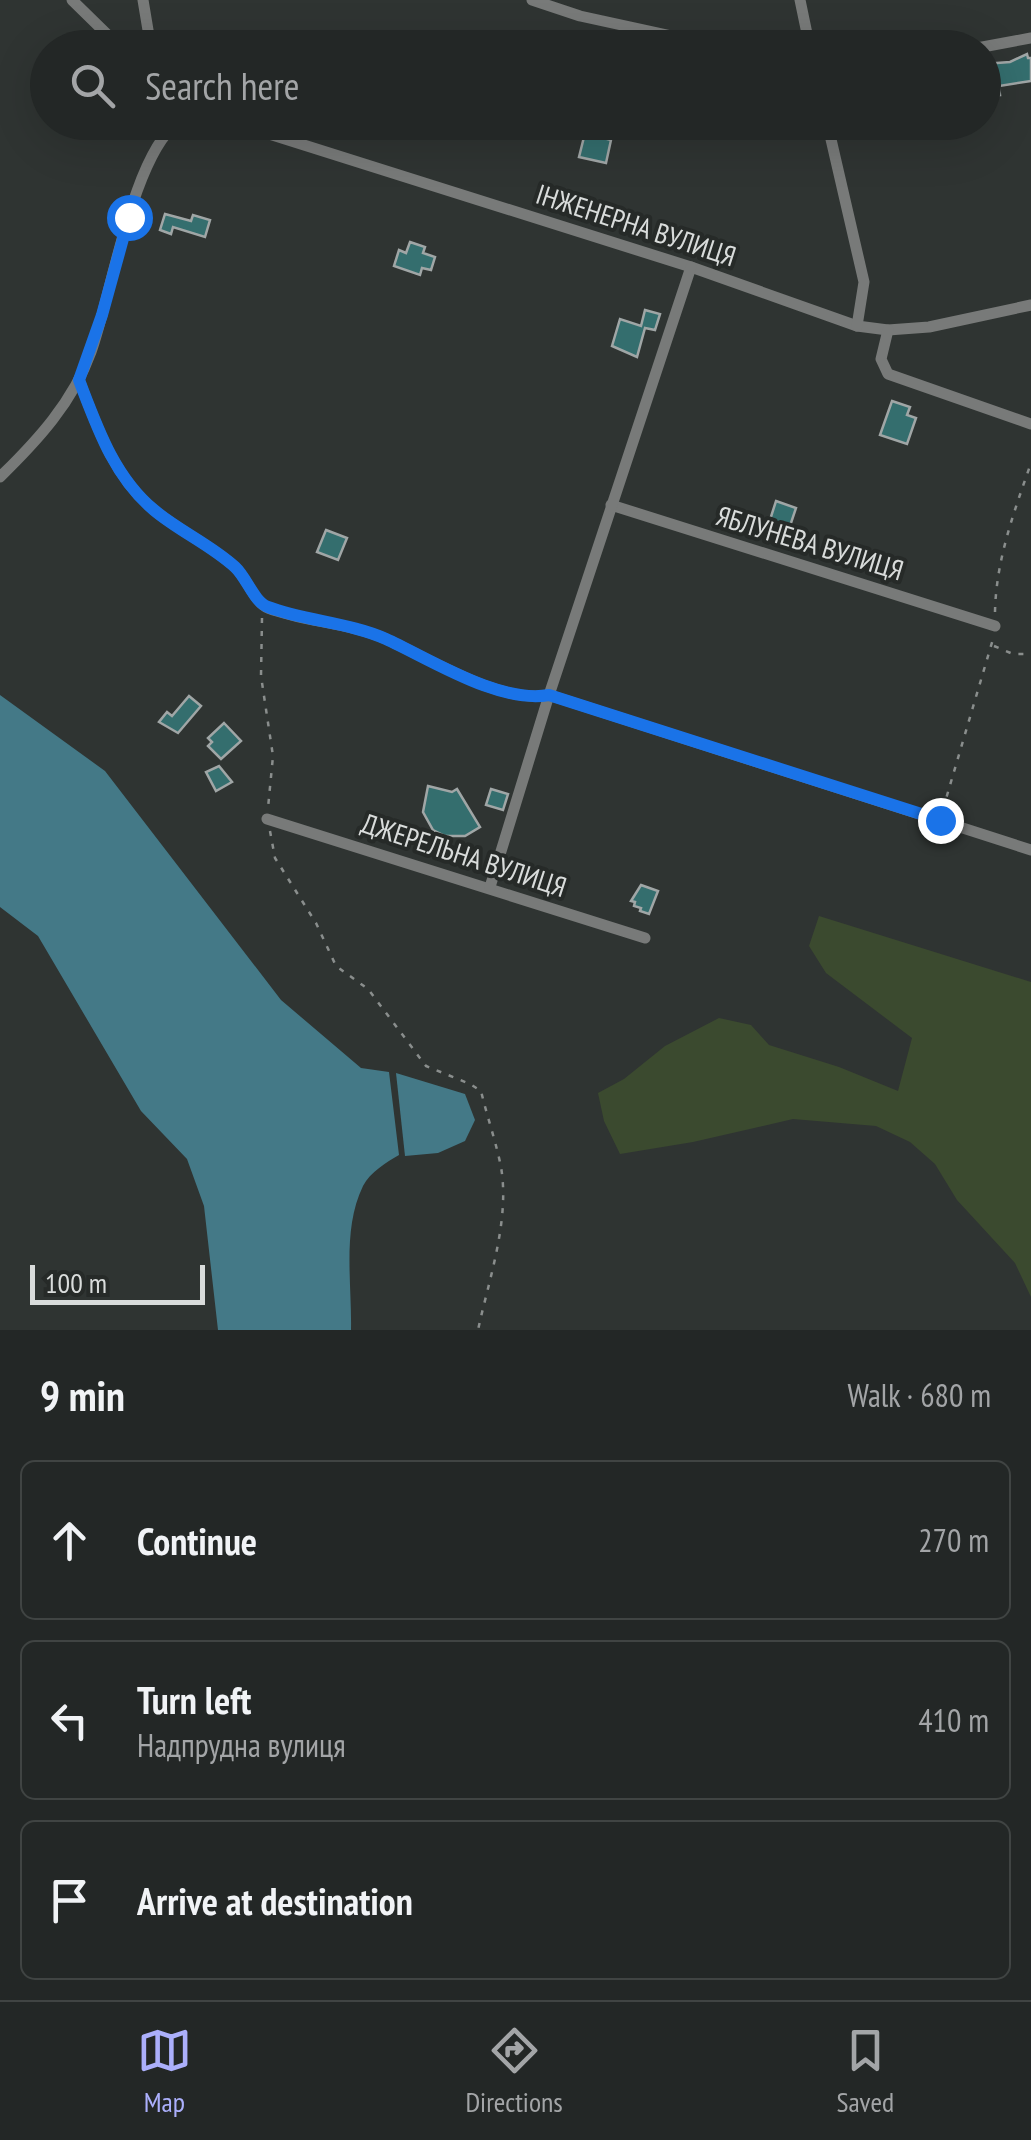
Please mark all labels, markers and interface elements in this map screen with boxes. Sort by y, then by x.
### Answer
search box [30,30,1001,140]
icon: search [65,58,120,113]
text: Search here [145,61,299,110]
street label: ІНЖЕНЕРНА ВУЛИЦЯ [532,175,741,274]
route start [107,195,153,241]
street label: ЯБЛУНЕВА ВУЛИЦЯ [712,497,908,589]
route end [918,798,964,844]
street label: ДЖЕРЕЛЬНА ВУЛИЦЯ [357,804,571,905]
scale bar [30,1260,205,1304]
text: 100 m [45,1264,107,1301]
text: 9 min [40,1368,125,1423]
text: Walk · 680 m [847,1374,991,1416]
icon: ahead [42,1513,97,1568]
text: Continue [137,1516,257,1565]
text: 270 m [918,1519,989,1561]
text: Turn left [137,1675,251,1724]
icon: left [42,1693,97,1748]
text: 410 m [918,1699,989,1741]
text: Надпрудна вулиця [137,1724,346,1766]
icon: arrive [42,1873,97,1928]
text: Arrive at destination [137,1876,413,1925]
tab: Map [137,2023,192,2120]
tab: Directions [465,2023,563,2120]
tab: Saved [836,2023,894,2120]

